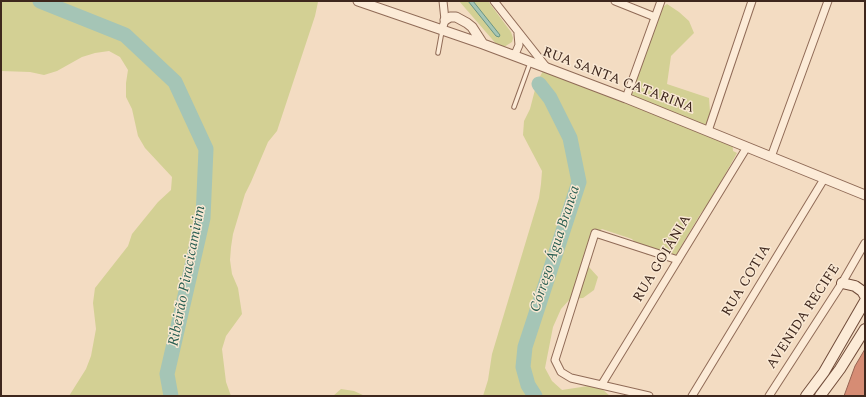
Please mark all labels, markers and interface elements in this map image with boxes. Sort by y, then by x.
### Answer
street label: RUA SANTA CATARINA [540,44,696,118]
water label: Córrego Água Branca [527,183,585,315]
water label: Ribeirão Piracicamirim [166,204,210,348]
street label: RUA GOIÂNIA [630,212,696,306]
street label: RUA COTIA [719,242,775,320]
street label: AVENIDA RECIFE [764,261,844,373]

